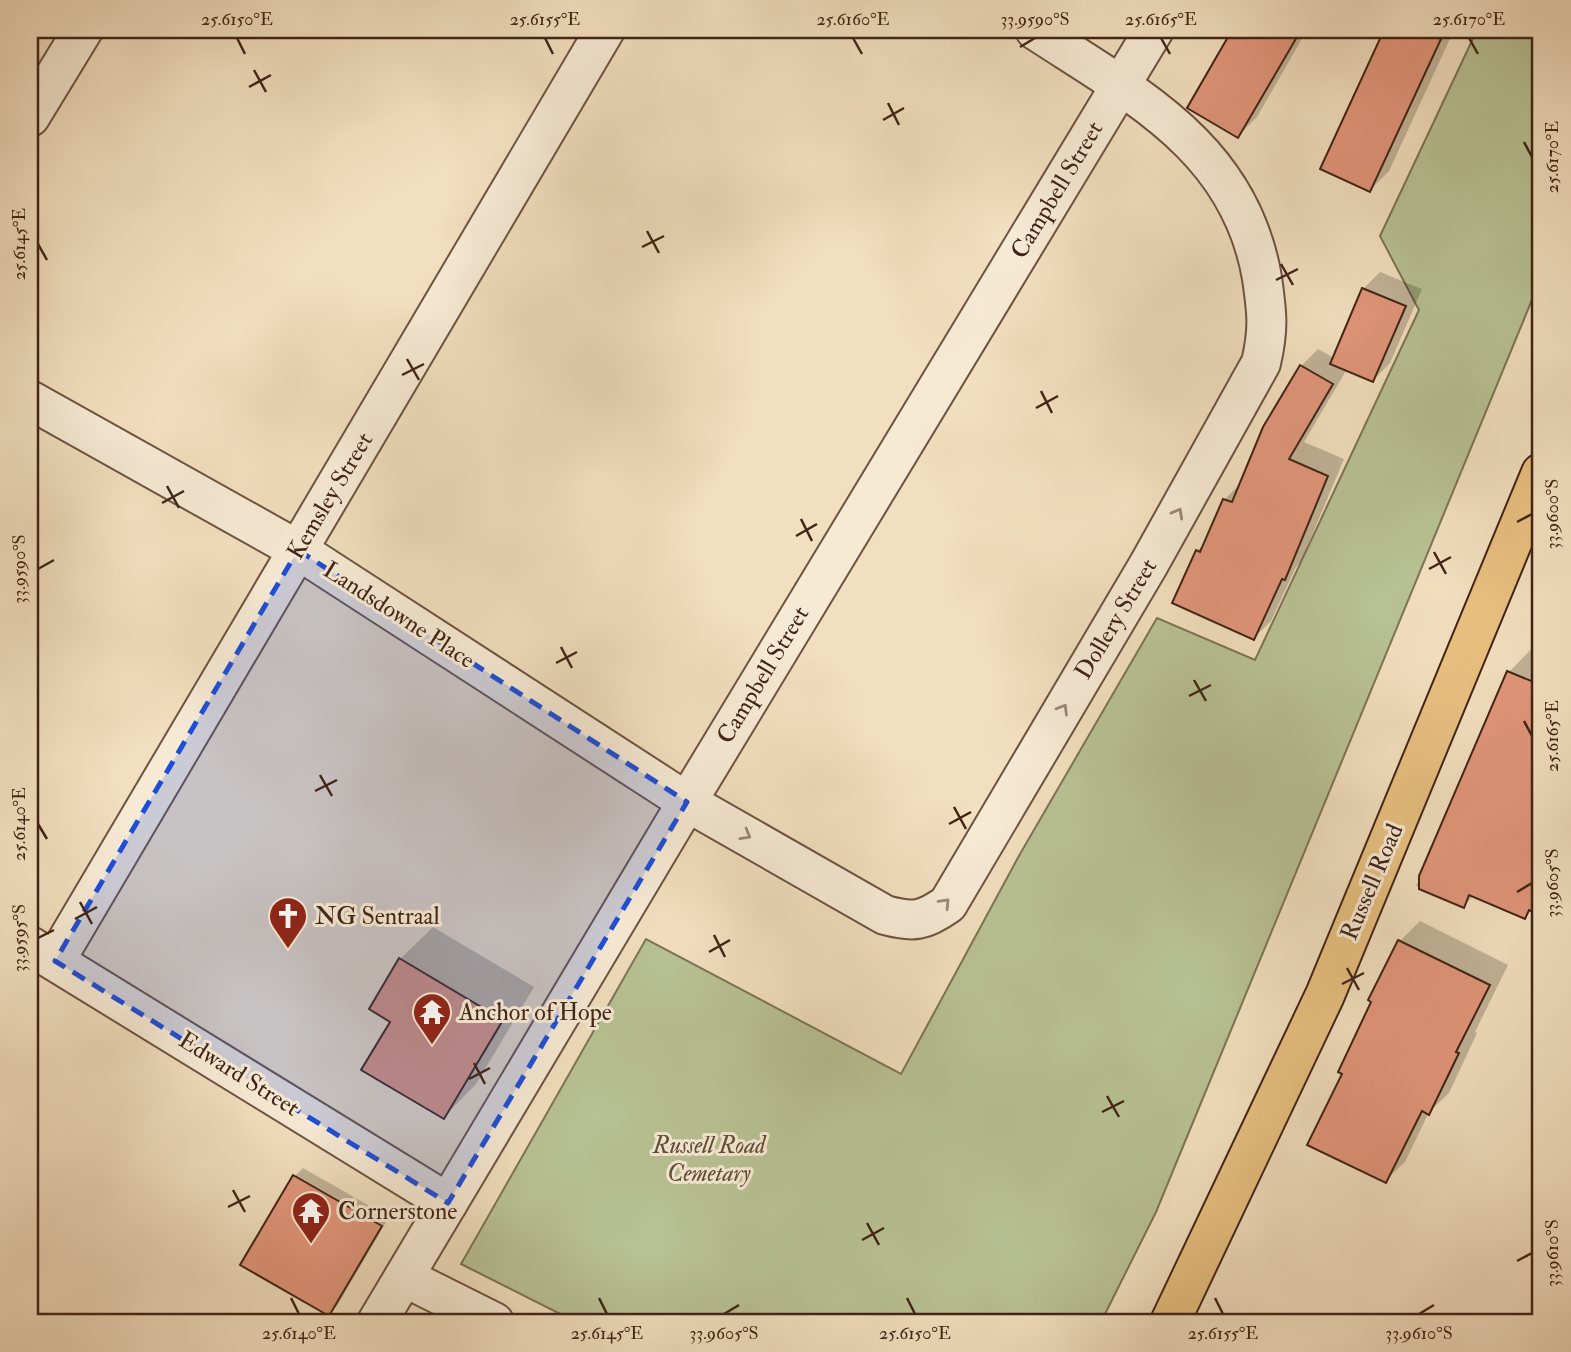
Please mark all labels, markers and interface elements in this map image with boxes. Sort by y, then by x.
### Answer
text: 25.6150°E [201,8,273,31]
text: 25.6155°E [510,8,580,31]
text: 25.6160°E [816,8,890,31]
text: 33.9590°S [1000,8,1070,31]
text: 25.6165°E [1125,8,1197,31]
text: 25.6170°E [1433,8,1505,31]
street label: Campbell Street [1004,115,1110,264]
text: 25.6170°E [1541,121,1564,193]
text: 25.6145°E [8,208,31,280]
street label: Kemsley Street [280,427,380,565]
text: 33.9600°S [1541,479,1564,549]
one-way arrow [1170,507,1183,520]
text: 33.9590°S [8,534,31,604]
street label: Dollery Street [1068,553,1164,685]
street label: Landsdowne Place [317,554,481,676]
street label: Campbell Street [710,600,816,749]
text: 25.6165°E [1541,700,1564,772]
one-way arrow [1055,704,1068,717]
text: 25.6140°E [8,787,31,861]
street label: Russell Road [1334,819,1410,945]
one-way arrow [738,827,751,840]
text: 33.9605°S [1541,848,1564,918]
church icon: NG Sentraal [267,895,309,950]
one-way arrow [937,898,949,911]
place label: NG Sentraal [315,901,440,932]
text: 33.9595°S [8,904,31,972]
temple icon: Anchor of Hope [411,991,453,1046]
place label: Anchor of Hope [458,997,612,1028]
street label: Edward Street [173,1025,306,1124]
park label: Russell Road Cemetary [652,1130,767,1189]
temple icon: Cornerstone [290,1190,332,1245]
place label: Cornerstone [338,1196,457,1227]
text: 33.9610°S [1541,1219,1564,1287]
text: 25.6140°E [262,1322,336,1345]
text: 25.6145°E [571,1322,643,1345]
text: 33.9605°S [689,1322,759,1345]
text: 25.6150°E [879,1322,951,1345]
text: 25.6155°E [1188,1322,1258,1345]
text: 33.9610°S [1385,1322,1453,1345]

